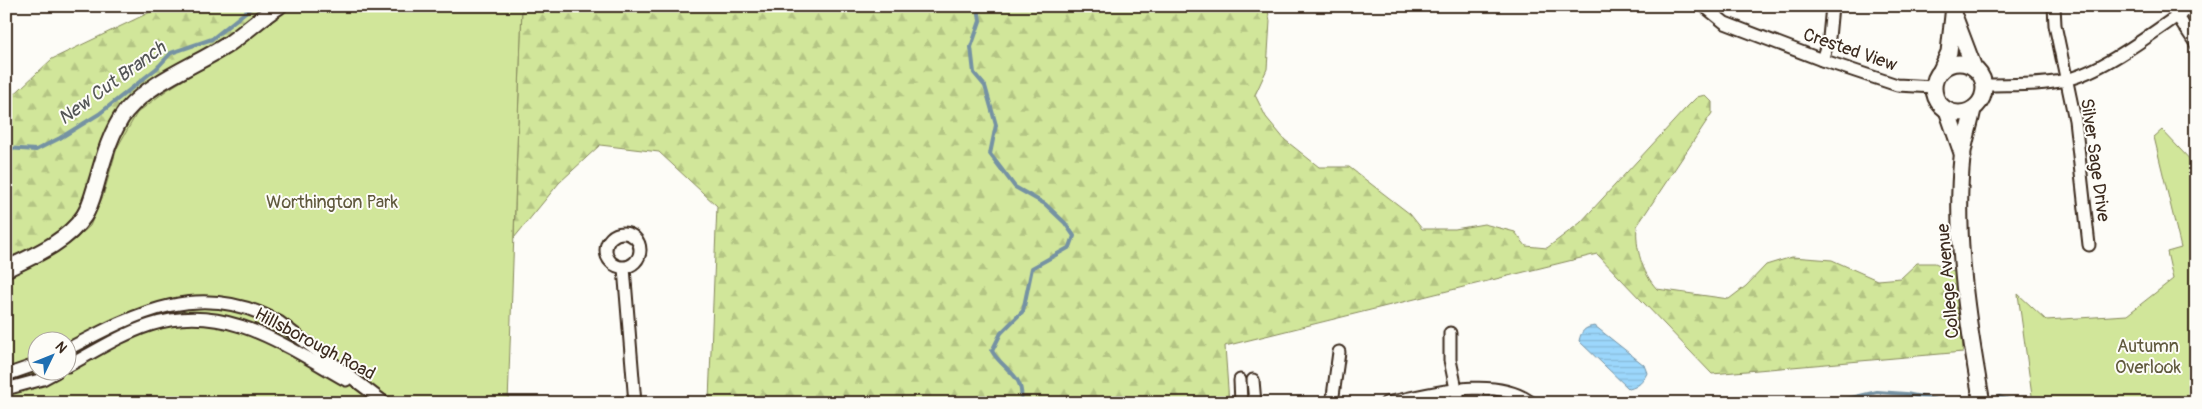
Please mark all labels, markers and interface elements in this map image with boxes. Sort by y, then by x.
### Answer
street label: Crested View [1800,23,1900,77]
water label: New Cut Branch [53,35,171,130]
street label: Silver Sage Drive [2075,97,2115,223]
park label: Worthington Park [266,191,398,214]
street label: College Avenue [1932,222,1964,339]
street label: Hillsborough Road [251,303,379,385]
north arrow [28,332,78,382]
park label: Autumn Overlook [2115,335,2181,379]
text: N [52,338,71,357]

